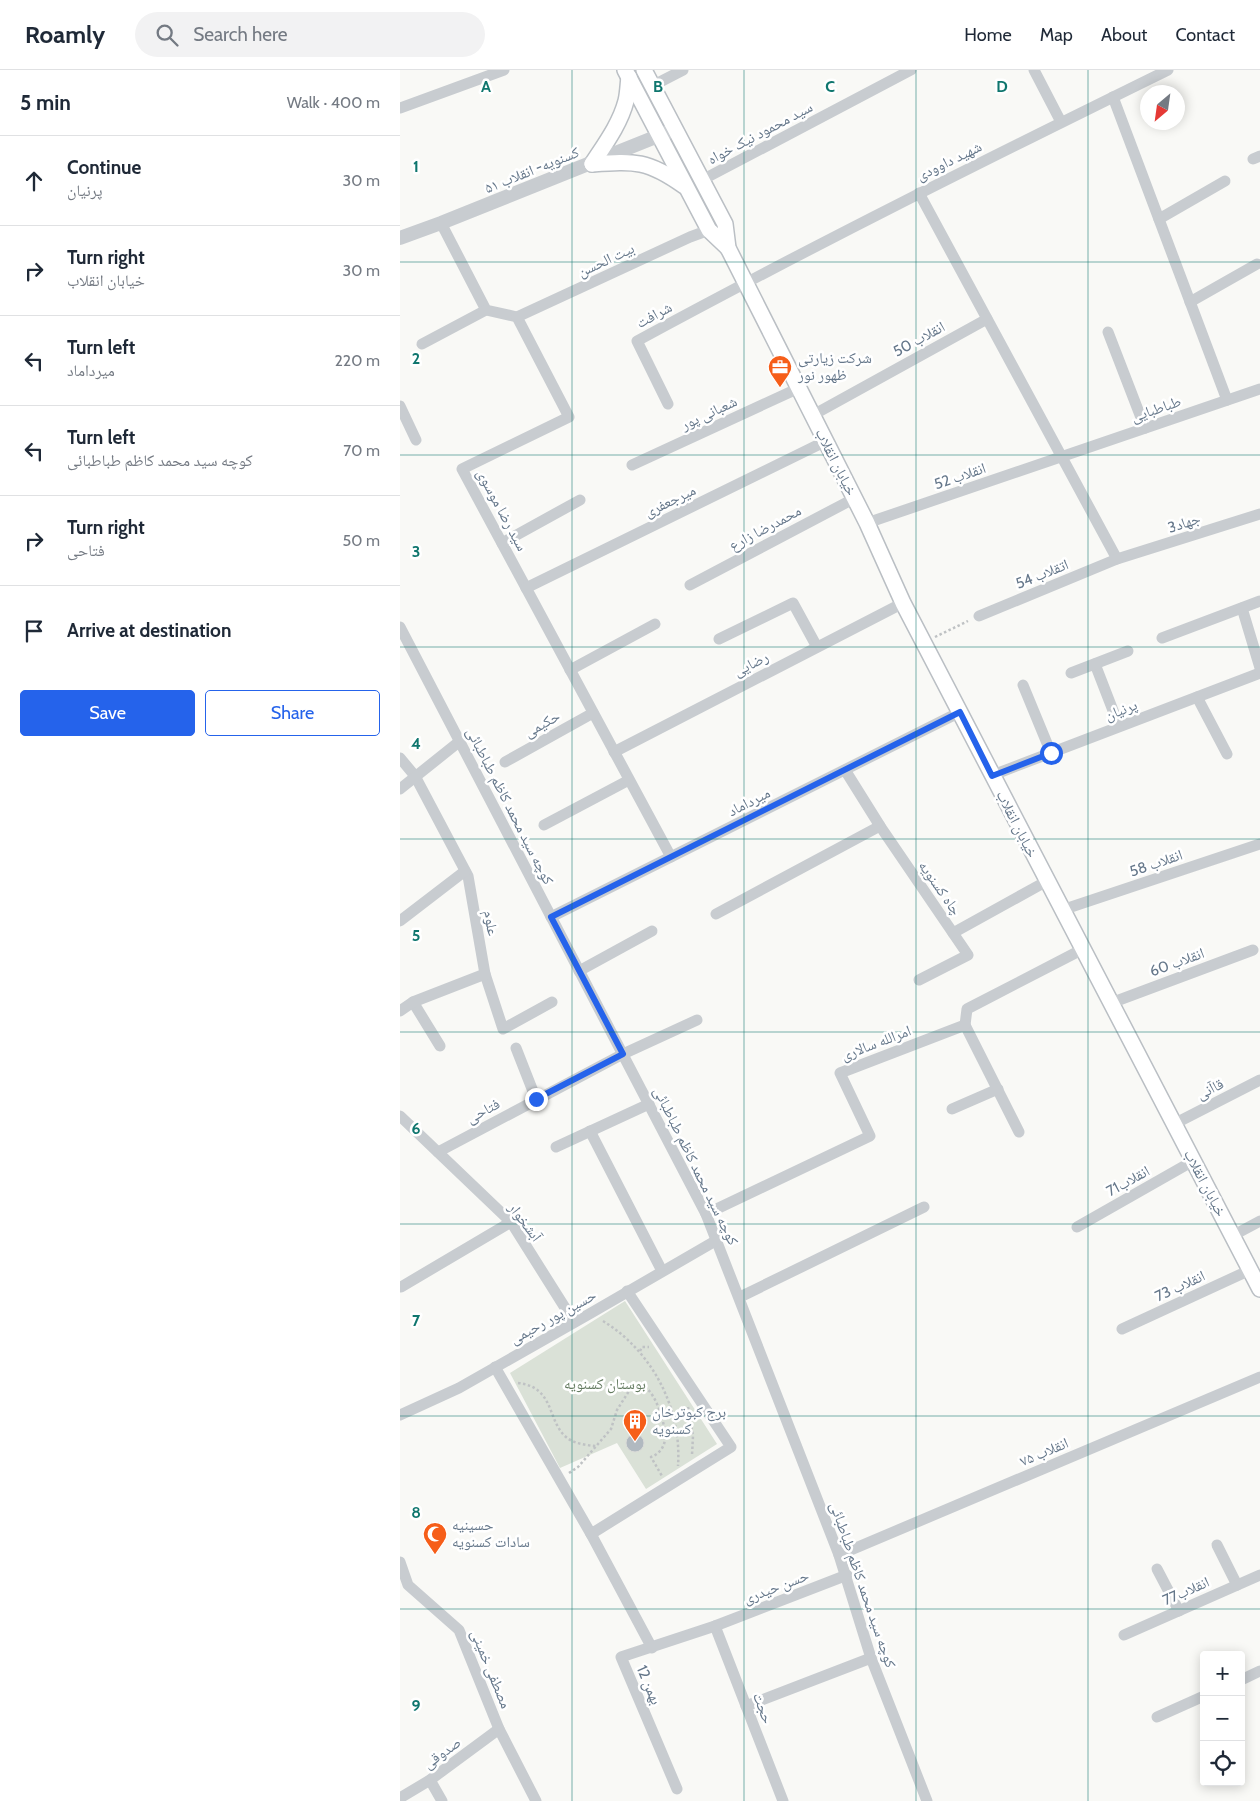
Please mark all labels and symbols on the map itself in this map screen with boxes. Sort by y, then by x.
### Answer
text: A [481,77,491,96]
text: B [653,77,663,96]
text: C [825,77,835,96]
text: D [996,77,1008,96]
north arrow [1140,85,1185,130]
street label: سید محمود نیک خواه [704,98,816,168]
street label: شهید داوودی [913,137,985,186]
street label: کسنویه- انقلاب ۵۱ [482,143,582,197]
text: 1 [413,157,419,176]
street label: بیت الحسن [575,239,638,282]
street label: شرافت [633,298,675,332]
street label: انقلاب 50 [890,318,948,360]
text: 2 [412,349,420,368]
place label: شرکت زیارتی ظهور نور [797,349,872,384]
office icon: شرکت زیارتی ظهور نور [767,354,793,388]
street label: شعبانی پور [677,392,741,435]
street label: طباطبایی [1129,392,1184,427]
street label: خیابان انقلاب [811,425,861,499]
street label: انقلاب 52 [932,459,988,493]
street label: سید رضا موسوی [472,466,531,555]
street label: میرجعفری [641,481,699,522]
street label: محمدرضا زارع [726,501,805,555]
street label: جهاد3 [1165,509,1203,537]
text: 3 [412,542,420,561]
street label: اتقلاب 54 [1013,555,1071,593]
street label: رضایی [731,648,772,681]
street label: پرنیان [1102,696,1140,725]
street label: حکیمی [521,707,564,742]
street label: کوچه سید محمد کاظم طباطبائی [462,724,558,888]
text: 4 [411,734,421,753]
route start [1040,742,1063,765]
street label: میرداماد [725,784,773,820]
street label: خیابان انقلاب [992,787,1042,861]
street label: انقلاب 58 [1127,846,1185,880]
street label: چاه کسنویه [915,857,966,919]
street label: علوم [479,909,502,938]
text: 5 [412,926,420,945]
street label: انقلاب 60 [1147,944,1207,980]
street label: امرالله سالاری [838,1021,914,1066]
street label: قاآنی [1193,1075,1227,1104]
street label: کوچه سید محمد کاظم طباطبائی [649,1084,742,1249]
route end [525,1088,548,1111]
street label: فتاحی [463,1095,503,1128]
text: 6 [412,1119,421,1138]
street label: خیابان انقلاب [1179,1147,1230,1220]
street label: انقلاب71 [1103,1162,1153,1200]
street label: آبشخوار [504,1198,546,1246]
street label: انقلاب 73 [1152,1267,1208,1305]
street label: حسین پور رحیمی [507,1286,600,1349]
text: 7 [412,1311,421,1330]
park label: بوستان کسنویه [564,1375,646,1394]
place label: برج کبوترخان کسنویه [652,1403,726,1438]
building icon: برج کبوترخان کسنویه [622,1408,648,1442]
street label: انقلاب ۷۵ [1017,1434,1071,1470]
street label: کوچه سید محمد کاظم طباطبائی [825,1500,900,1671]
text: 8 [411,1503,421,1522]
place label: حسینیه سادات کسنویه [452,1516,530,1551]
mosque icon: حسینیه سادات کسنویه [422,1521,448,1555]
street label: حسن حیدری [741,1566,812,1609]
street label: انقلاب77 [1160,1573,1212,1609]
street label: مصطفی خمینی [466,1627,515,1711]
street label: 12 بهمن [632,1663,665,1708]
street label: حجت [749,1690,777,1726]
text: 9 [412,1696,421,1715]
street label: صدوقی [420,1733,465,1774]

